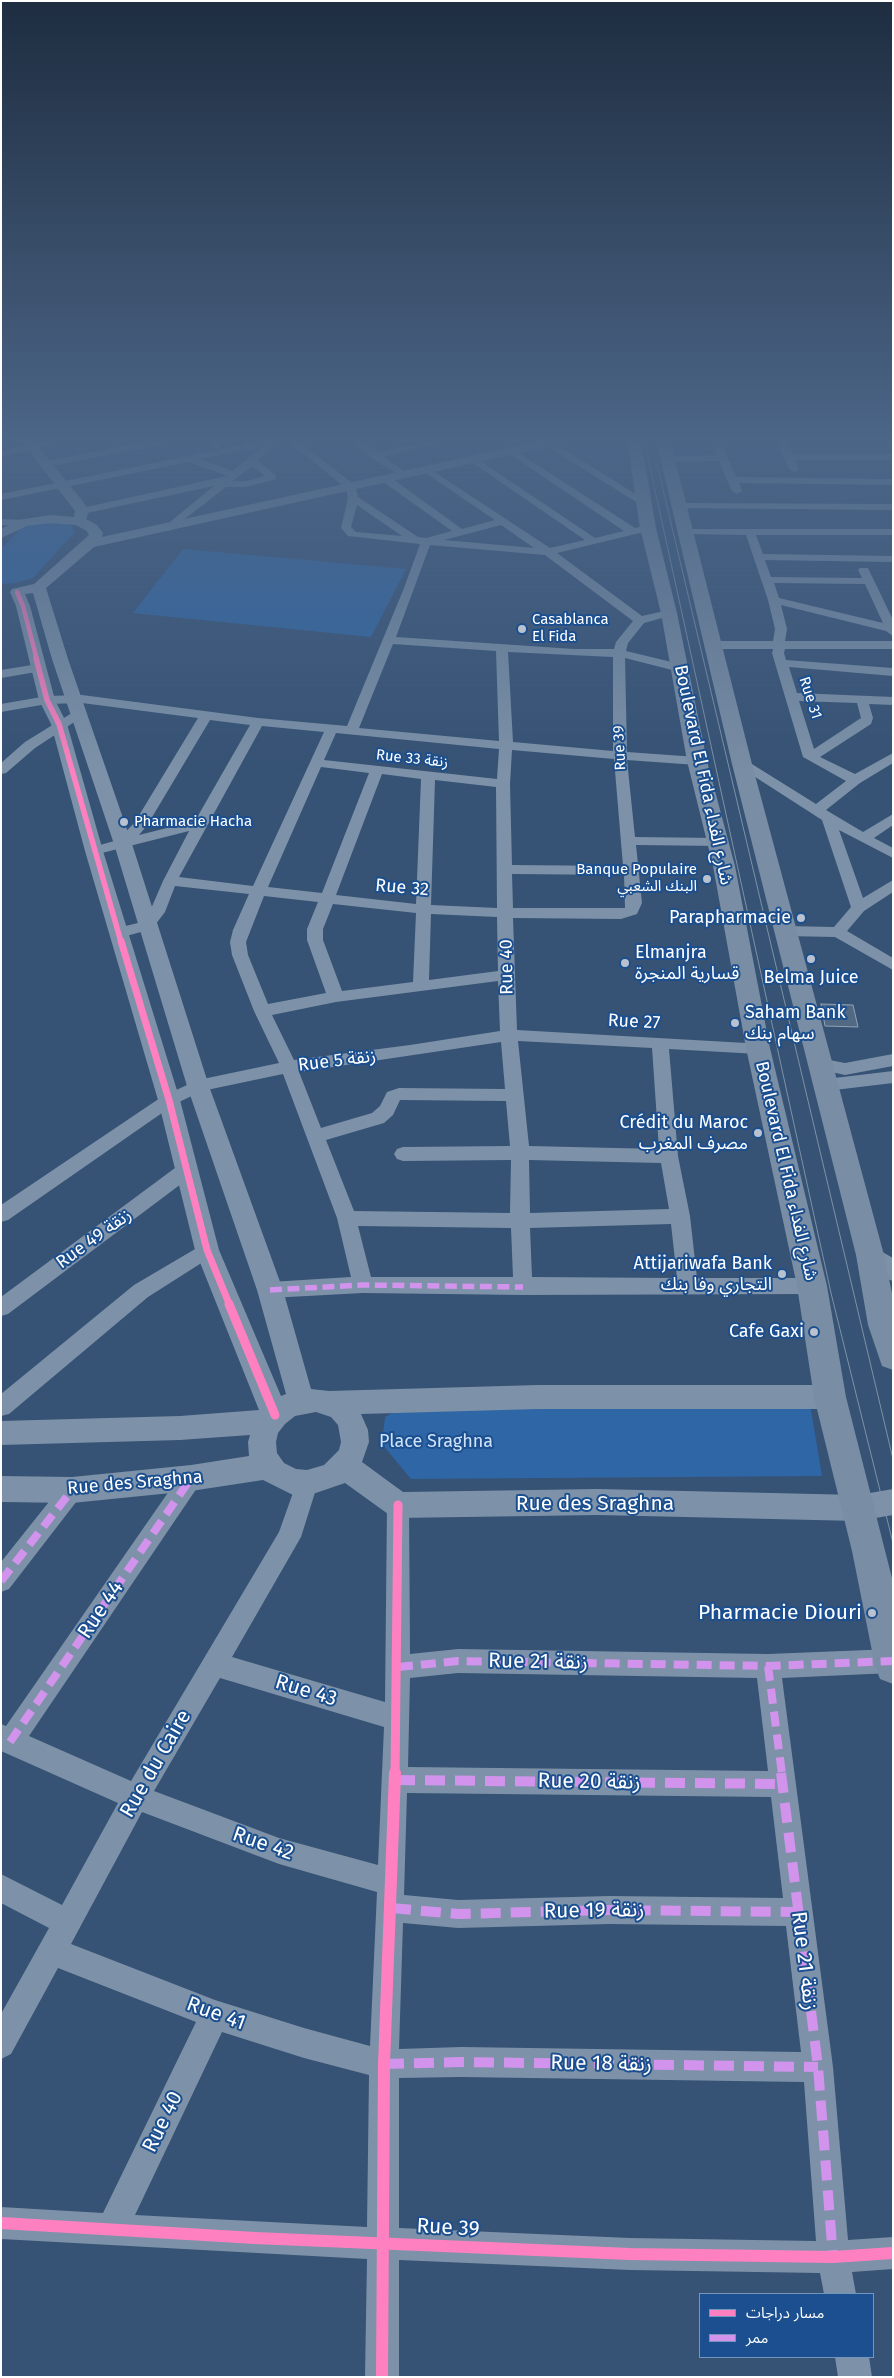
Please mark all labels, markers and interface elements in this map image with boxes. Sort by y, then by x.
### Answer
place label: Casablanca El Fida [532,611,609,646]
marker: Casablanca El Fida [516,623,528,635]
street label: Boulevard El Fida شارع الفداء [669,663,737,887]
street label: Rue 31 [795,675,825,721]
street label: Rue 39 [610,725,630,771]
street label: Rue 33 زنقة [375,746,449,772]
place label: Pharmacie Hacha [134,813,252,831]
marker: Pharmacie Hacha [118,816,130,828]
place label: Banque Populaire البنك الشعبي [576,861,697,896]
marker: Banque Populaire البنك الشعبي [701,873,713,885]
street label: Rue 32 [374,875,430,901]
place label: Parapharmacie [669,907,791,929]
marker: Parapharmacie [795,912,807,924]
street label: Rue 40 [496,939,518,995]
place label: Elmanjra قسارية المنجرة [635,942,739,984]
marker: Belma Juice [805,953,817,965]
marker: Elmanjra قسارية المنجرة [619,957,631,969]
place label: Belma Juice [763,967,859,989]
place label: Saham Bank سهام بنك [745,1002,846,1044]
street label: Rue 27 [607,1010,661,1034]
marker: Saham Bank سهام بنك [729,1017,741,1029]
street label: Rue 5 زنقة [297,1046,377,1076]
street label: Boulevard El Fida شارع الفداء [750,1059,822,1283]
place label: Crédit du Maroc مصرف المغرب [620,1112,748,1154]
marker: Crédit du Maroc مصرف المغرب [752,1127,764,1139]
street label: Rue 49 زنقة [52,1204,136,1274]
place label: Attijariwafa Bank التجاري وفا بنك [634,1253,772,1296]
marker: Attijariwafa Bank التجاري وفا بنك [776,1268,788,1280]
place label: Cafe Gaxi [729,1321,804,1343]
marker: Cafe Gaxi [808,1326,820,1338]
park label: Place Sraghna [379,1431,493,1453]
street label: Rue des Sraghna [66,1466,204,1500]
street label: Rue des Sraghna [516,1491,674,1517]
street label: Rue 44 [73,1576,129,1644]
place label: Pharmacie Diouri [698,1600,862,1626]
marker: Pharmacie Diouri [866,1607,878,1619]
street label: Rue 21 زنقة [488,1649,588,1675]
street label: Rue 43 [272,1670,340,1712]
street label: Rue du Caire [115,1706,197,1822]
street label: Rue 20 زنقة [537,1769,641,1795]
street label: Rue 42 [229,1822,297,1866]
street label: Rue 19 زنقة [543,1898,645,1924]
street label: Rue 21 زنقة [785,1910,823,2012]
street label: Rue 41 [183,1992,249,2036]
street label: Rue 18 زنقة [550,2051,652,2077]
street label: Rue 40 [137,2087,189,2157]
street label: Rue 39 [416,2214,480,2242]
legend [699,2293,874,2358]
text: مسار دراجات [746,2304,824,2322]
text: ممر [746,2329,769,2347]

